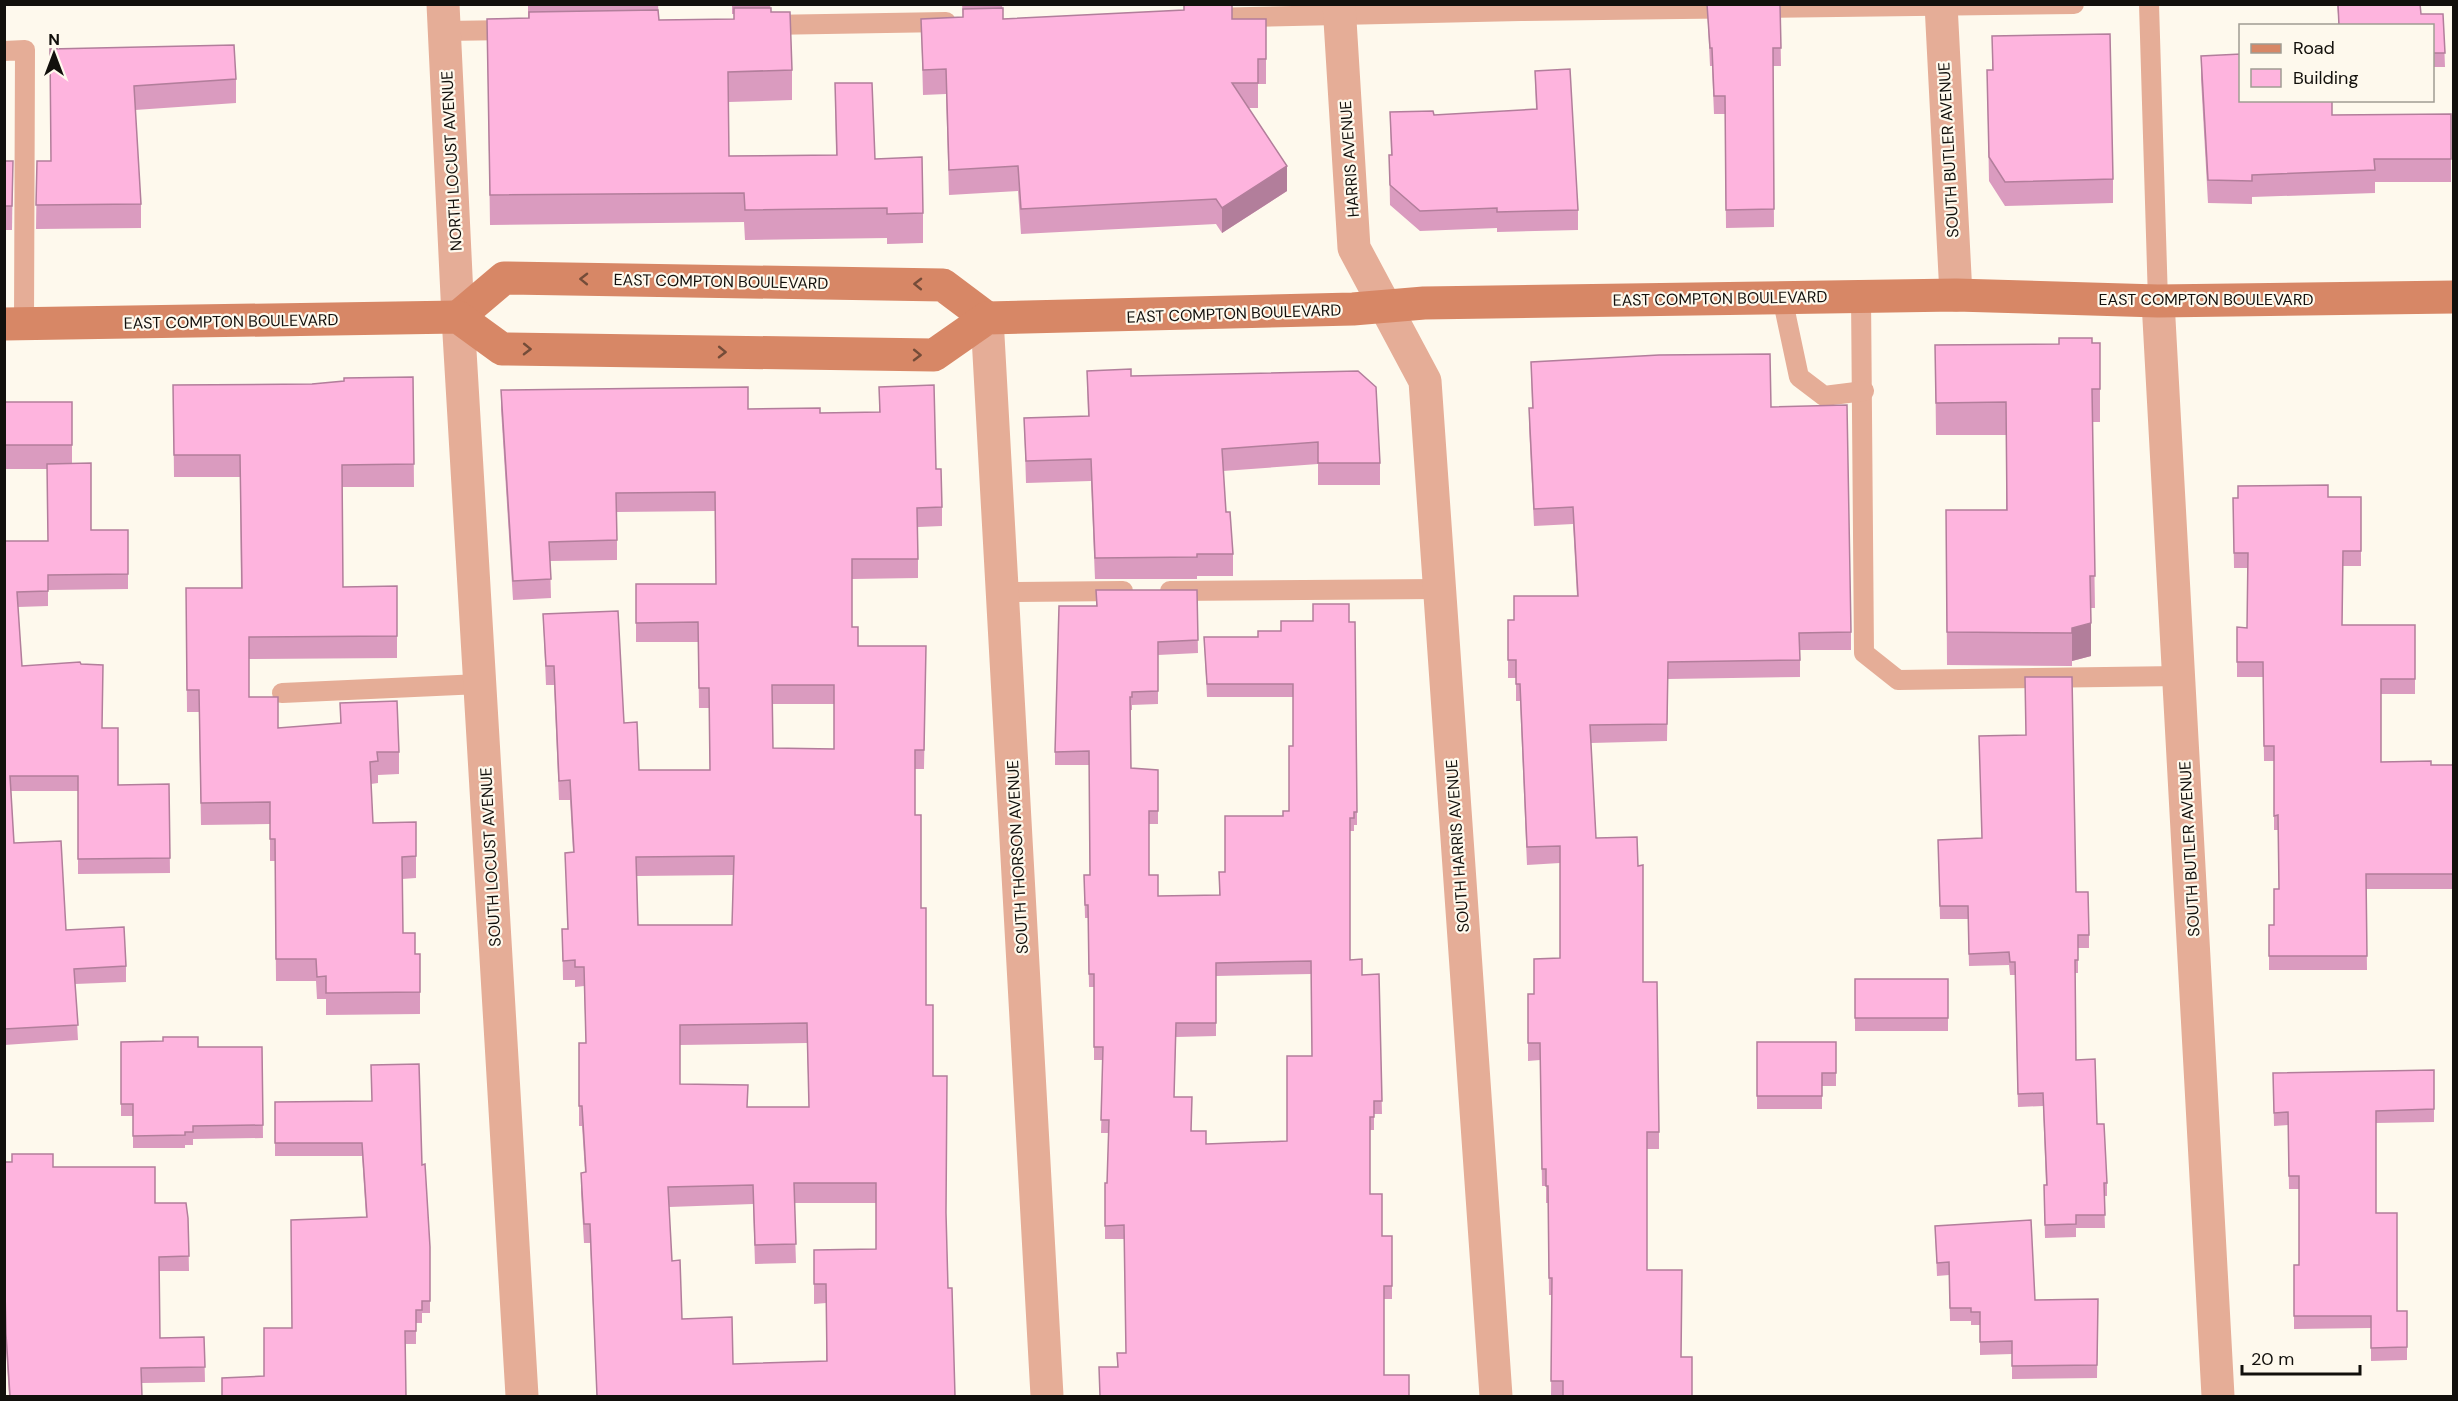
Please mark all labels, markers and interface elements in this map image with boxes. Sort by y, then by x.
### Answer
north arrow [24,24,84,84]
legend [2239,24,2434,102]
text: N [48,29,60,50]
text: Road [2293,36,2335,60]
street label: SOUTH BUTLER AVENUE [1933,62,1964,238]
text: Building [2293,66,2358,90]
street label: NORTH LOCUST AVENUE [436,70,467,252]
street label: HARRIS AVENUE [1335,100,1364,218]
street label: EAST COMPTON BOULEVARD [613,269,829,294]
one-way arrow [580,273,589,285]
one-way arrow [914,278,923,291]
street label: EAST COMPTON BOULEVARD [1612,286,1828,311]
street label: EAST COMPTON BOULEVARD [2099,289,2313,310]
street label: EAST COMPTON BOULEVARD [1126,299,1342,328]
street label: EAST COMPTON BOULEVARD [123,309,339,334]
one-way arrow [523,343,532,356]
one-way arrow [718,346,727,358]
one-way arrow [913,349,922,361]
street label: SOUTH THORSON AVENUE [1002,759,1033,955]
street label: SOUTH HARRIS AVENUE [1441,759,1474,933]
street label: SOUTH BUTLER AVENUE [2174,761,2205,937]
street label: SOUTH LOCUST AVENUE [475,767,506,947]
scale bar [2242,1338,2360,1376]
text: 20 m [2251,1347,2294,1371]

